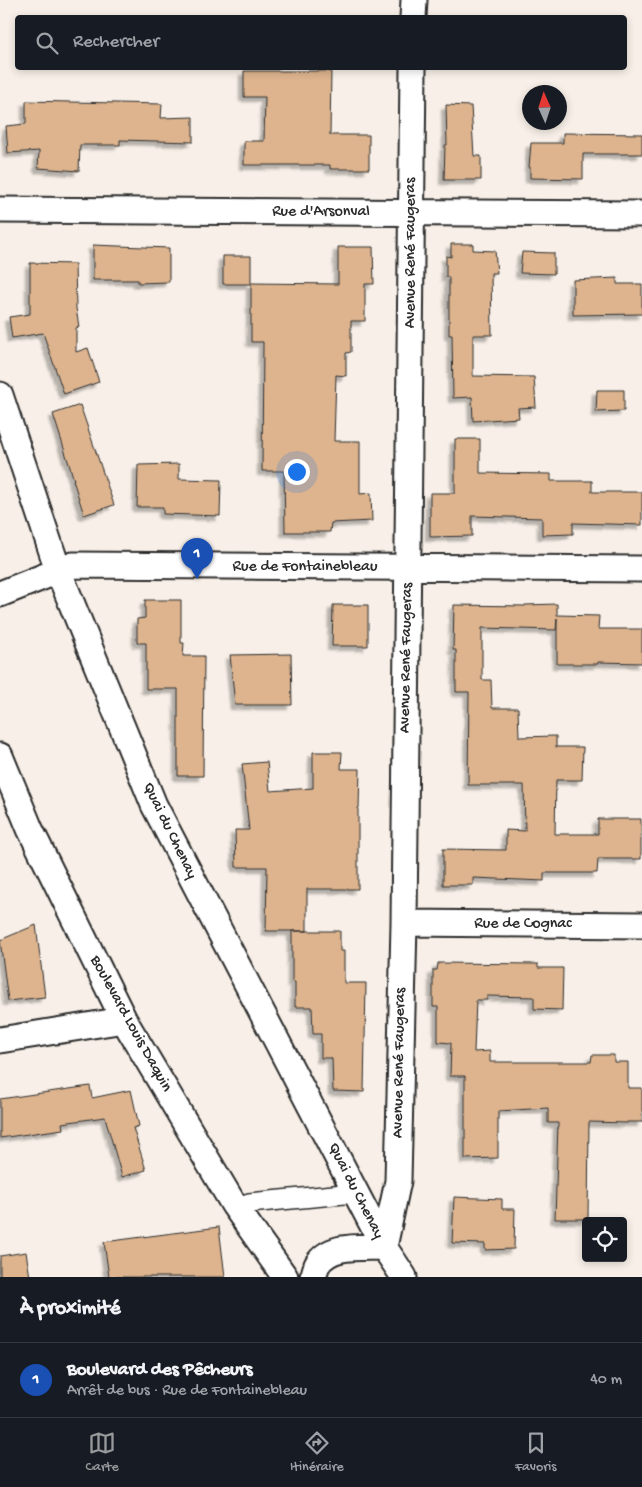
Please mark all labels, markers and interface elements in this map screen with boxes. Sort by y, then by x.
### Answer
search box [15,15,627,70]
icon: search [33,29,61,57]
text: Rechercher [73,31,159,54]
north arrow [522,85,567,130]
street label: Avenue René Faugeras [402,177,421,328]
street label: Rue d'Arsonval [272,203,370,222]
your location [284,459,310,485]
pin: 1 [181,538,213,579]
street label: Rue de Fontainebleau [233,558,378,577]
street label: Avenue René Faugeras [396,581,418,733]
street label: Quai du Chenay [137,780,201,882]
street label: Rue de Cognac [474,915,572,934]
street label: Boulevard Louis Daquin [84,952,176,1096]
street label: Avenue René Faugeras [389,986,411,1138]
street label: Quai du Chenay [323,1140,387,1242]
map controls [582,1217,627,1262]
button: locate [582,1217,627,1262]
text: À proximité [20,1297,121,1322]
text: Boulevard des Pêcheurs [67,1359,253,1382]
text: 1 [33,1371,39,1390]
text: 40 m [590,1371,622,1390]
text: Arrêt de bus · Rue de Fontainebleau [67,1382,307,1401]
tab: Carte [86,1429,119,1476]
tab: Itinéraire [290,1429,344,1476]
tab: Favoris [515,1429,556,1476]

